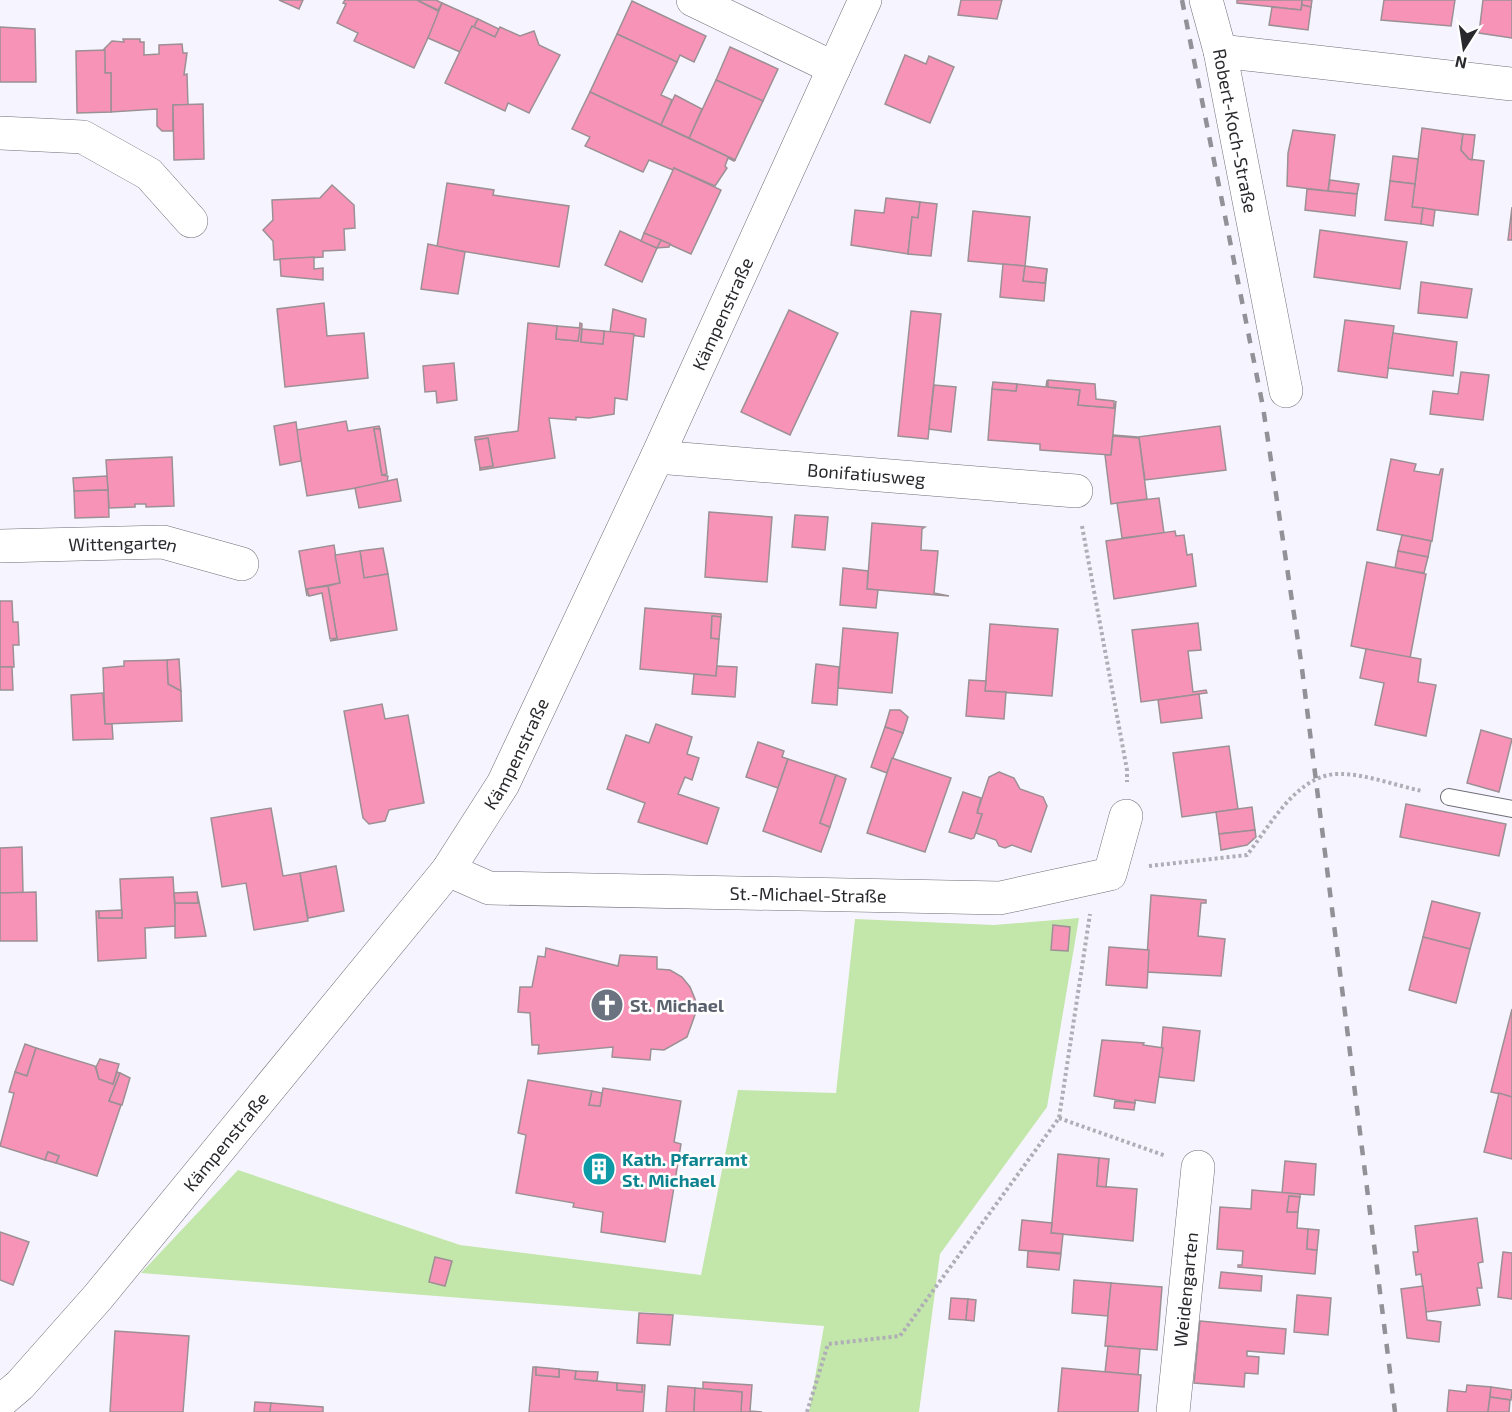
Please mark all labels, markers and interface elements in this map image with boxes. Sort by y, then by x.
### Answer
north arrow [1434,18,1494,78]
street label: Robert-Koch-Straße [1209,47,1262,215]
text: N [1453,53,1468,74]
street label: Kämpenstraße [687,254,758,374]
street label: Bonifatiusweg [806,458,926,490]
street label: Wittengarten [68,531,180,557]
street label: Kämpenstraße [479,694,553,813]
street label: St.-Michael-Straße [730,882,887,907]
church icon: St. Michael [589,987,625,1023]
place label: St. Michael [630,994,724,1016]
street label: Kämpenstraße [178,1087,273,1196]
place label: Kath. Pfarramt St. Michael [622,1148,748,1191]
building icon: Kath. Pfarramt St. Michael [581,1151,617,1187]
street label: Weidengarten [1169,1231,1202,1348]

